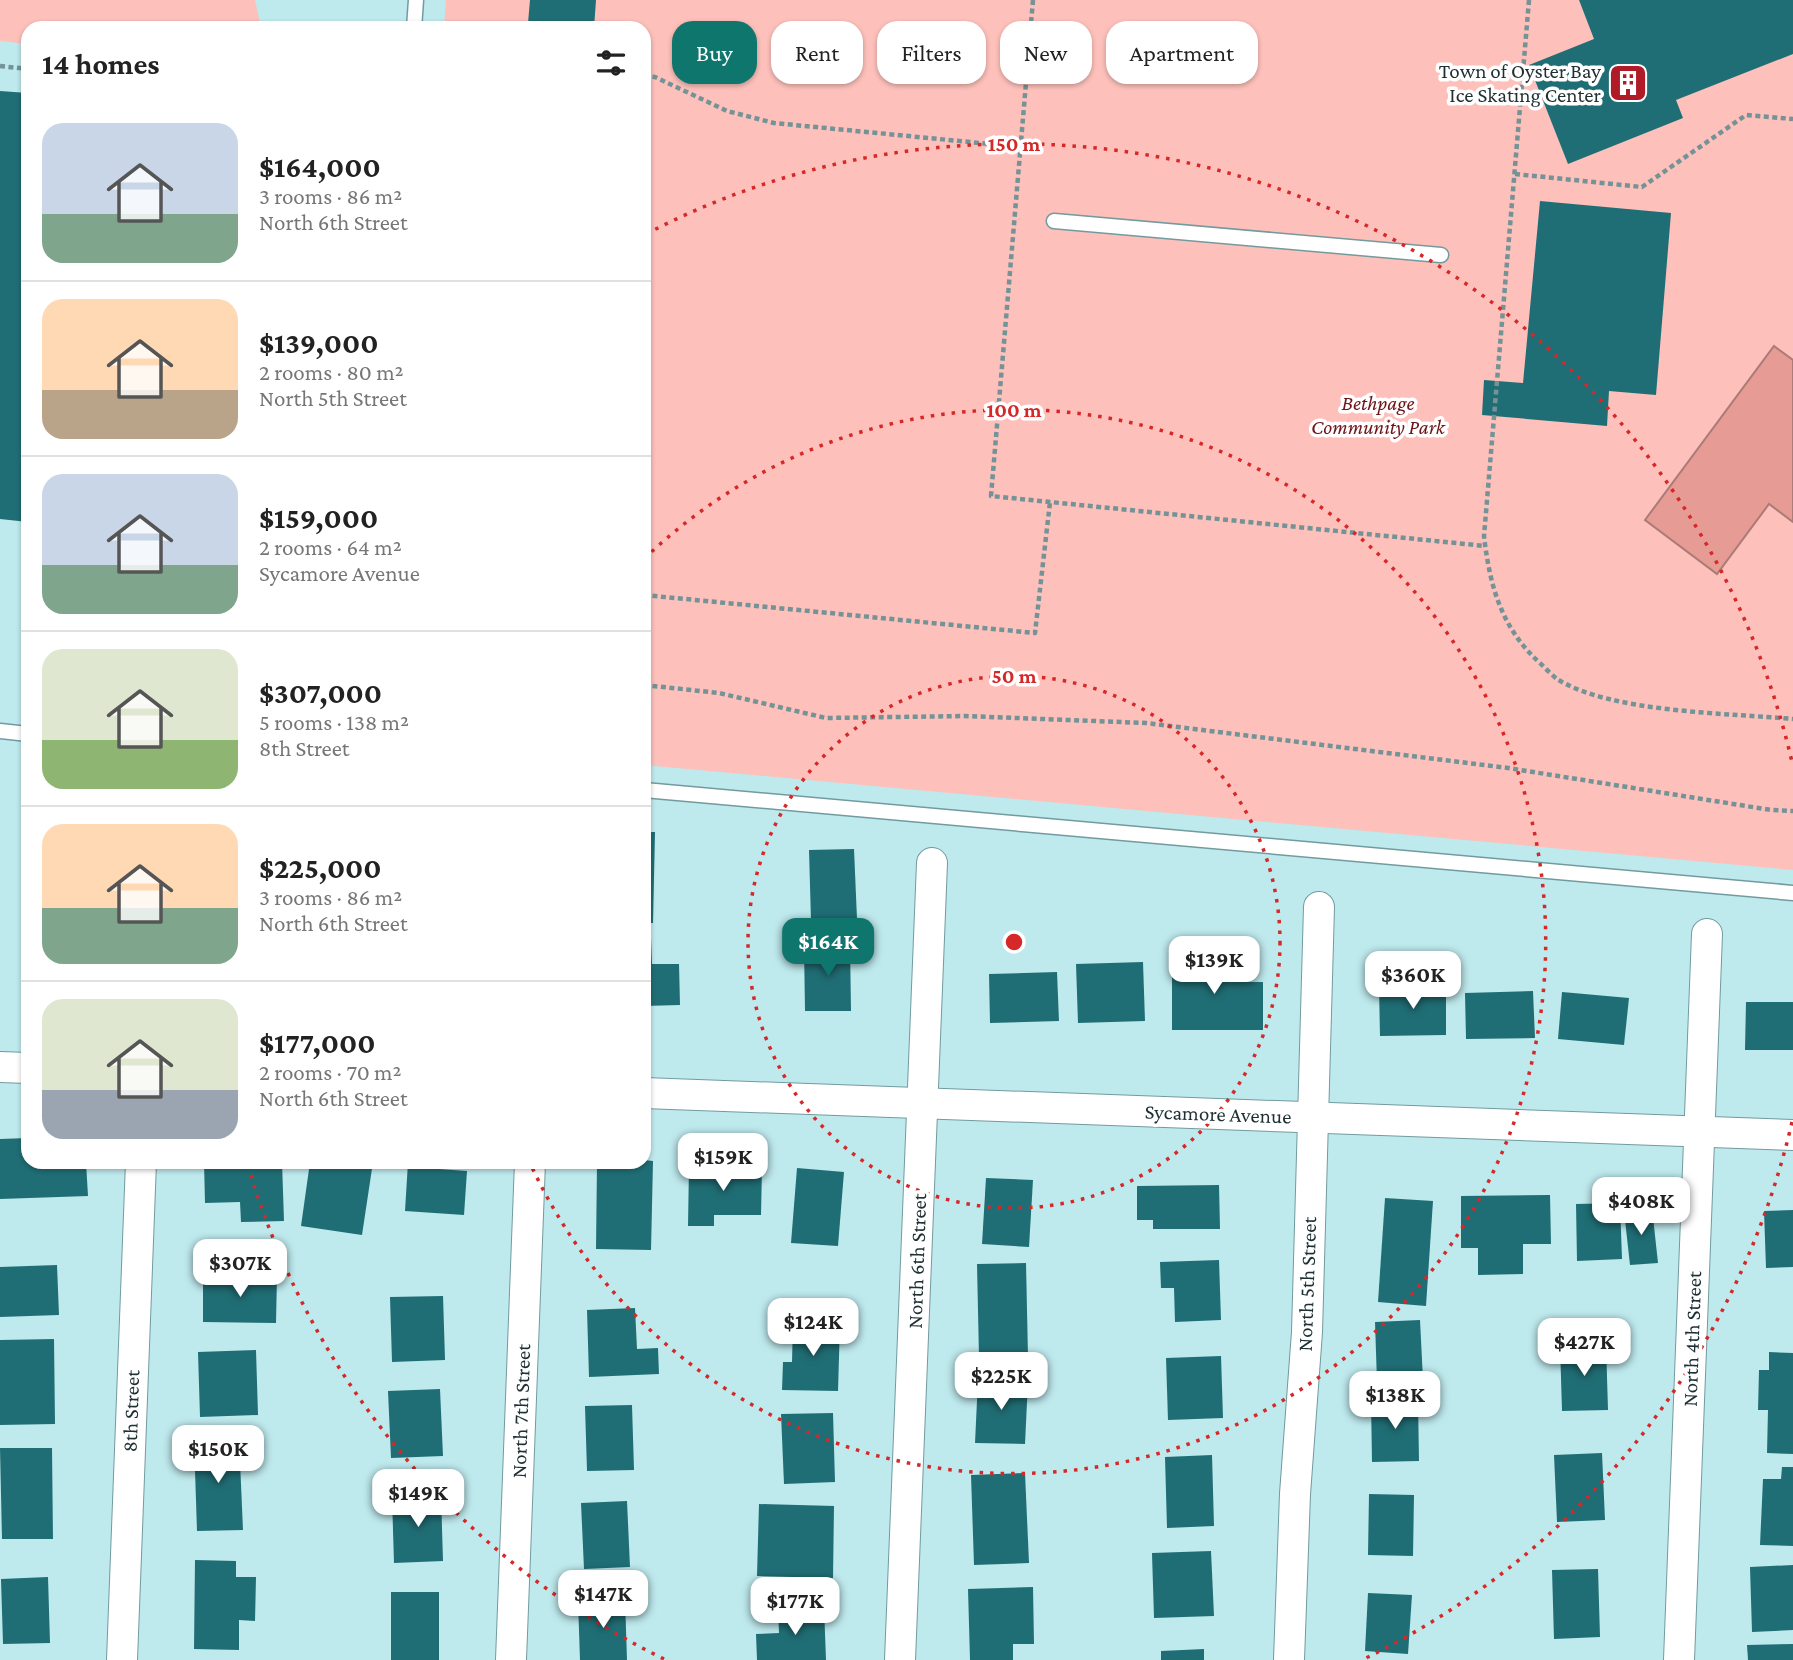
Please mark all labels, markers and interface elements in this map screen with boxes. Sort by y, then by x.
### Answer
chip: Buy [672,21,757,84]
chip: Rent [771,21,863,84]
chip: Filters [877,21,986,84]
chip: New [1000,21,1092,84]
chip: Apartment [1106,21,1258,84]
icon: filters [592,44,630,82]
text: 14 homes [42,47,160,80]
place label: Town of Oyster Bay Ice Skating Center [1439,59,1602,107]
building icon: Town of Oyster Bay Ice Skating Center [1607,62,1649,104]
text: 150 m [988,132,1041,156]
text: $164,000 [259,150,381,183]
icon: home [98,151,182,235]
text: 3 rooms · 86 m² [259,183,402,209]
text: North 6th Street [259,209,408,235]
text: $139,000 [259,326,378,359]
icon: home [98,327,182,411]
text: 2 rooms · 80 m² [259,359,404,385]
text: North 5th Street [259,385,407,411]
park label: Bethpage Community Park [1311,391,1446,439]
text: 100 m [986,398,1042,422]
text: $159,000 [259,501,378,534]
icon: home [98,502,182,586]
text: 2 rooms · 64 m² [259,534,402,560]
text: Sycamore Avenue [259,560,420,586]
text: 50 m [992,664,1037,688]
text: $307,000 [259,676,382,709]
icon: home [98,677,182,761]
text: 5 rooms · 138 m² [259,709,409,735]
text: 8th Street [259,735,349,761]
text: $225,000 [259,851,382,884]
icon: home [98,852,182,936]
text: 3 rooms · 86 m² [259,884,402,910]
text: North 6th Street [259,910,408,936]
pin: $164K [779,918,877,978]
text: $164K [798,928,858,954]
centre of rings [1002,930,1026,954]
pin: $139K [1165,936,1263,996]
text: $139K [1185,946,1243,972]
pin: $360K [1364,951,1462,1011]
text: $360K [1381,961,1445,987]
text: $177,000 [259,1026,375,1059]
icon: home [98,1027,182,1111]
text: 2 rooms · 70 m² [259,1059,402,1085]
text: North 6th Street [259,1085,408,1111]
street label: Sycamore Avenue [1144,1099,1292,1129]
pin: $159K [674,1134,772,1193]
text: $159K [694,1143,752,1169]
pin: $408K [1592,1178,1690,1237]
text: $408K [1608,1187,1674,1213]
street label: North 6th Street [903,1192,931,1329]
street label: North 5th Street [1293,1215,1321,1352]
pin: $307K [191,1240,289,1299]
text: $307K [209,1249,271,1275]
street label: North 4th Street [1678,1270,1706,1407]
pin: $124K [764,1298,862,1358]
text: $124K [784,1308,842,1334]
pin: $427K [1535,1318,1633,1378]
text: $427K [1554,1328,1614,1354]
street label: North 7th Street [507,1342,535,1479]
pin: $225K [952,1352,1050,1412]
text: $225K [971,1362,1031,1388]
street label: 8th Street [118,1368,144,1453]
pin: $138K [1346,1372,1444,1431]
text: $138K [1365,1381,1425,1407]
pin: $150K [169,1426,267,1485]
text: $150K [188,1435,248,1461]
pin: $149K [369,1470,467,1529]
text: $149K [388,1479,448,1505]
pin: $147K [554,1570,652,1630]
pin: $177K [746,1578,844,1637]
text: $147K [574,1580,632,1606]
text: $177K [767,1587,823,1613]

